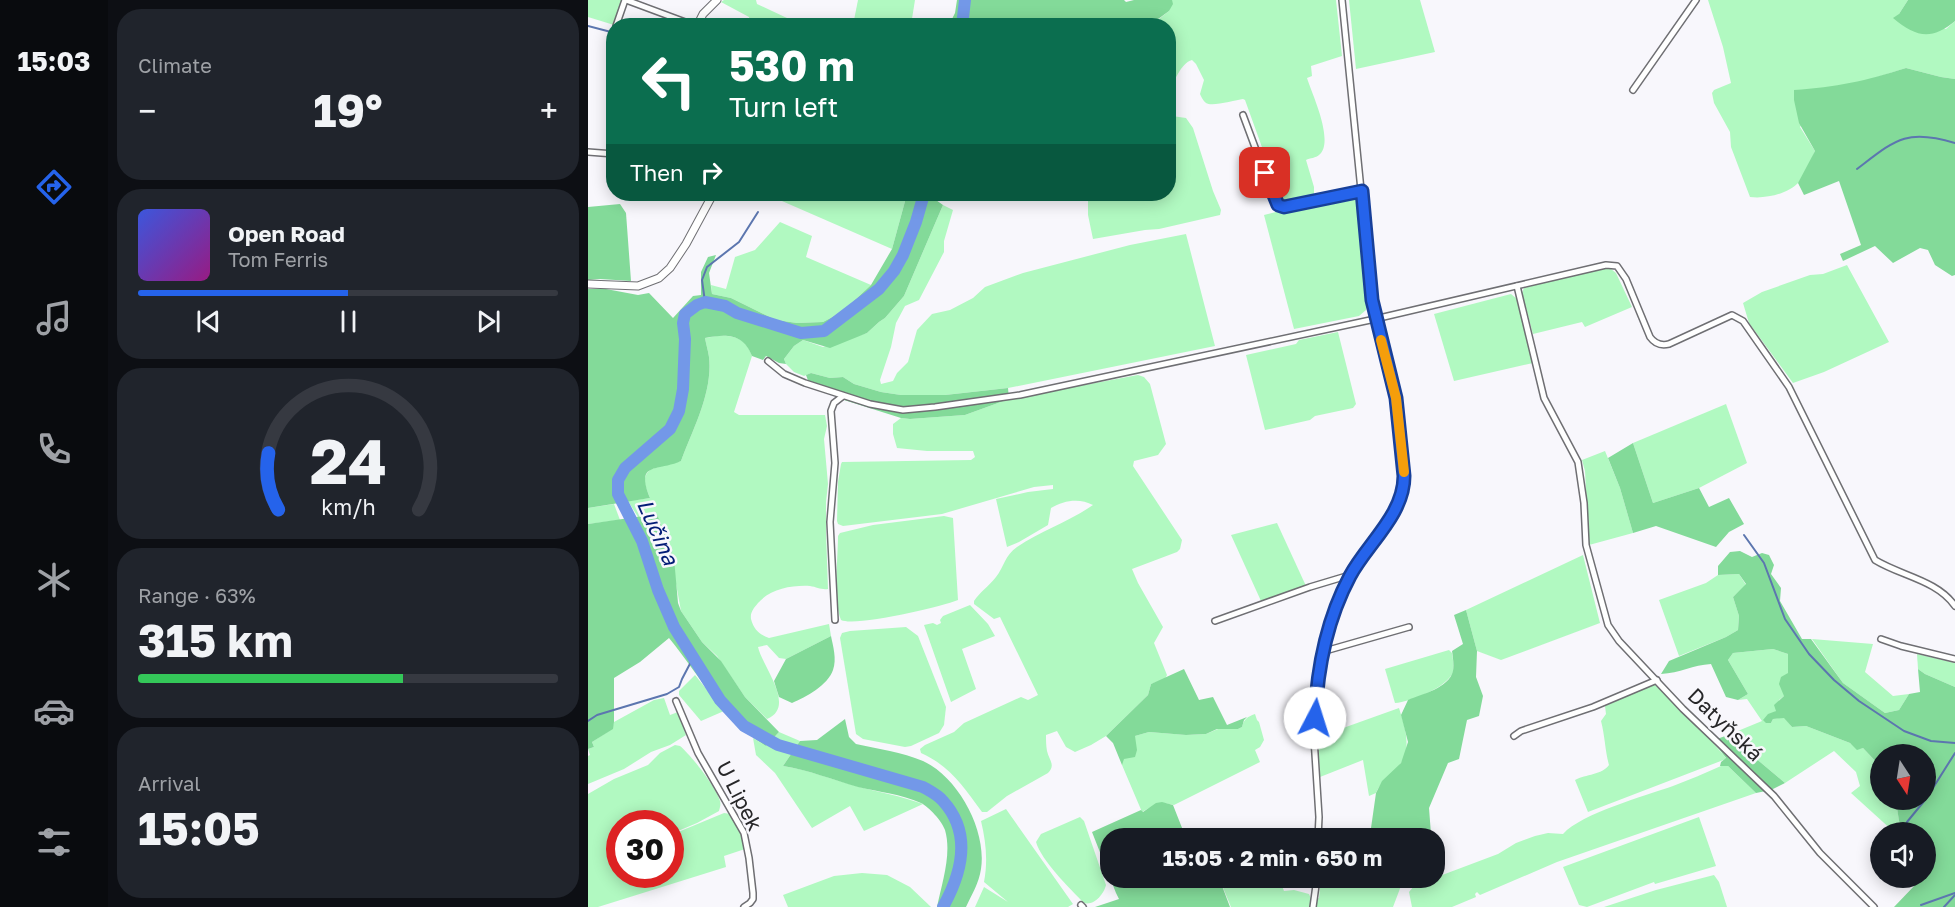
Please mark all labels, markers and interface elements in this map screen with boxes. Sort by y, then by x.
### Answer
text: 530 m [729,40,855,90]
icon: left [630,42,708,120]
text: 15:03 [17,45,91,77]
text: Climate [138,53,212,77]
text: 19° [313,83,383,137]
text: − [138,91,156,130]
text: + [540,91,558,130]
text: Turn left [729,91,838,123]
pin [1239,147,1290,198]
icon: right [695,156,728,189]
icon: arrive [1248,156,1281,189]
text: Then [630,159,683,186]
icon: directions [33,166,75,208]
text: Open Road [228,220,345,247]
text: Tom Ferris [228,247,328,271]
icon: music [33,297,75,339]
icon: previous [192,305,225,338]
icon: pause [332,305,365,338]
icon: next [472,305,505,338]
text: 24 [309,424,387,499]
icon: phone [33,428,75,470]
text: km/h [321,495,375,521]
water label: Lučina [632,495,686,570]
icon: climate [33,559,75,601]
text: Range · 63% [138,583,256,607]
text: 315 km [138,613,293,667]
street label: Datyňská [1683,682,1769,766]
position arrow [1283,686,1347,750]
icon: car [33,690,75,732]
north arrow [1870,744,1936,810]
map controls [1870,744,1936,888]
street label: U Lipek [711,756,769,835]
text: Arrival [138,771,201,795]
text: 15:05 [138,801,260,855]
speed limit sign: 30 [606,810,684,888]
icon: filters [33,821,75,863]
button: sound [1870,822,1936,888]
text: 15:05 · 2 min · 650 m [1163,844,1382,871]

